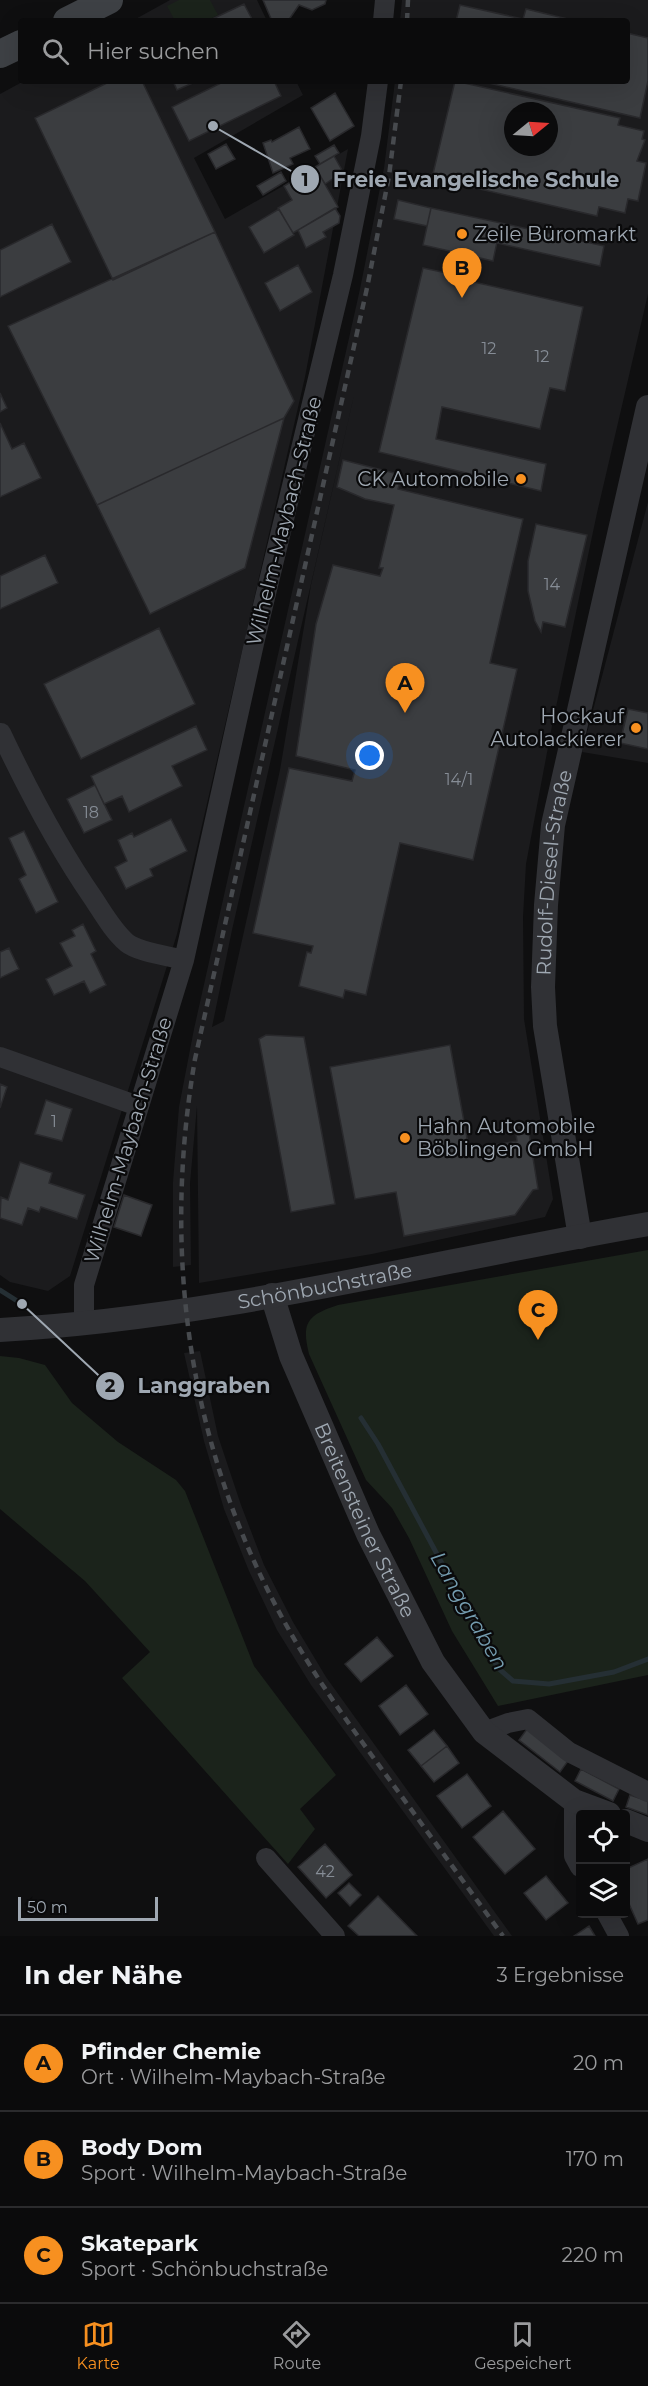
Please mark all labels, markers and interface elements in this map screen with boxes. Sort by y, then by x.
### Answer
search box [18,18,630,84]
icon: search [39,35,72,68]
text: Hier suchen [87,38,219,65]
north arrow [504,102,558,156]
callout: Freie Evangelische Schule [290,160,631,199]
text: Freie Evangelische Schule [333,167,619,192]
text: 1 [301,169,309,191]
place label: Zeile Büromarkt [474,222,637,246]
marker: Zeile Büromarkt [455,227,469,241]
pin: B [442,248,482,298]
house number: 12 [482,339,496,358]
house number: 12 [535,347,549,366]
street label: Wilhelm-Maybach-Straße [241,394,327,648]
place label: CK Automobile [357,467,509,491]
marker: CK Automobile [514,472,528,486]
house number: 14 [544,575,561,594]
pin: A [386,664,424,713]
place label: Hockauf Autolackierer [491,704,625,751]
marker: Hockauf Autolackierer [629,721,643,735]
your location [355,741,384,770]
street label: Rudolf-Diesel-Straße [531,767,577,976]
house number: 14/1 [445,770,473,789]
house number: 18 [83,803,99,822]
street label: Wilhelm-Maybach-Straße [79,1014,177,1266]
house number: 1 [51,1112,57,1131]
place label: Hahn Automobile Böblingen GmbH [417,1114,595,1161]
marker: Hahn Automobile Böblingen GmbH [398,1131,412,1145]
street label: Schönbuchstraße [236,1258,414,1314]
pin: C [518,1290,558,1340]
callout: Langgraben [95,1366,283,1405]
text: Langgraben [137,1373,271,1398]
text: 2 [105,1375,116,1397]
street label: Breitensteiner Straße [309,1419,421,1622]
water label: Langgraben [425,1547,513,1675]
map controls [576,1810,630,1918]
button: locate [576,1810,630,1864]
house number: 42 [315,1862,335,1881]
button: layers [576,1864,630,1918]
scale bar [18,1894,158,1922]
text: 50 m [27,1898,68,1917]
text: In der Nähe [24,1959,182,1991]
text: 3 Ergebnisse [496,1963,624,1987]
text: Pfinder Chemie [81,2038,261,2065]
text: A [36,2051,51,2075]
text: 20 m [573,2051,624,2075]
text: Ort · Wilhelm-Maybach-Straße [81,2065,386,2089]
text: Body Dom [81,2134,203,2161]
text: B [36,2147,51,2171]
text: 170 m [566,2147,624,2171]
text: Sport · Wilhelm-Maybach-Straße [81,2161,407,2185]
text: Skatepark [81,2230,198,2257]
text: C [36,2243,51,2267]
text: 220 m [562,2243,624,2267]
text: Sport · Schönbuchstraße [81,2257,328,2281]
tab: Karte [77,2318,120,2373]
tab: Route [273,2318,321,2373]
tab: Gespeichert [474,2318,571,2373]

